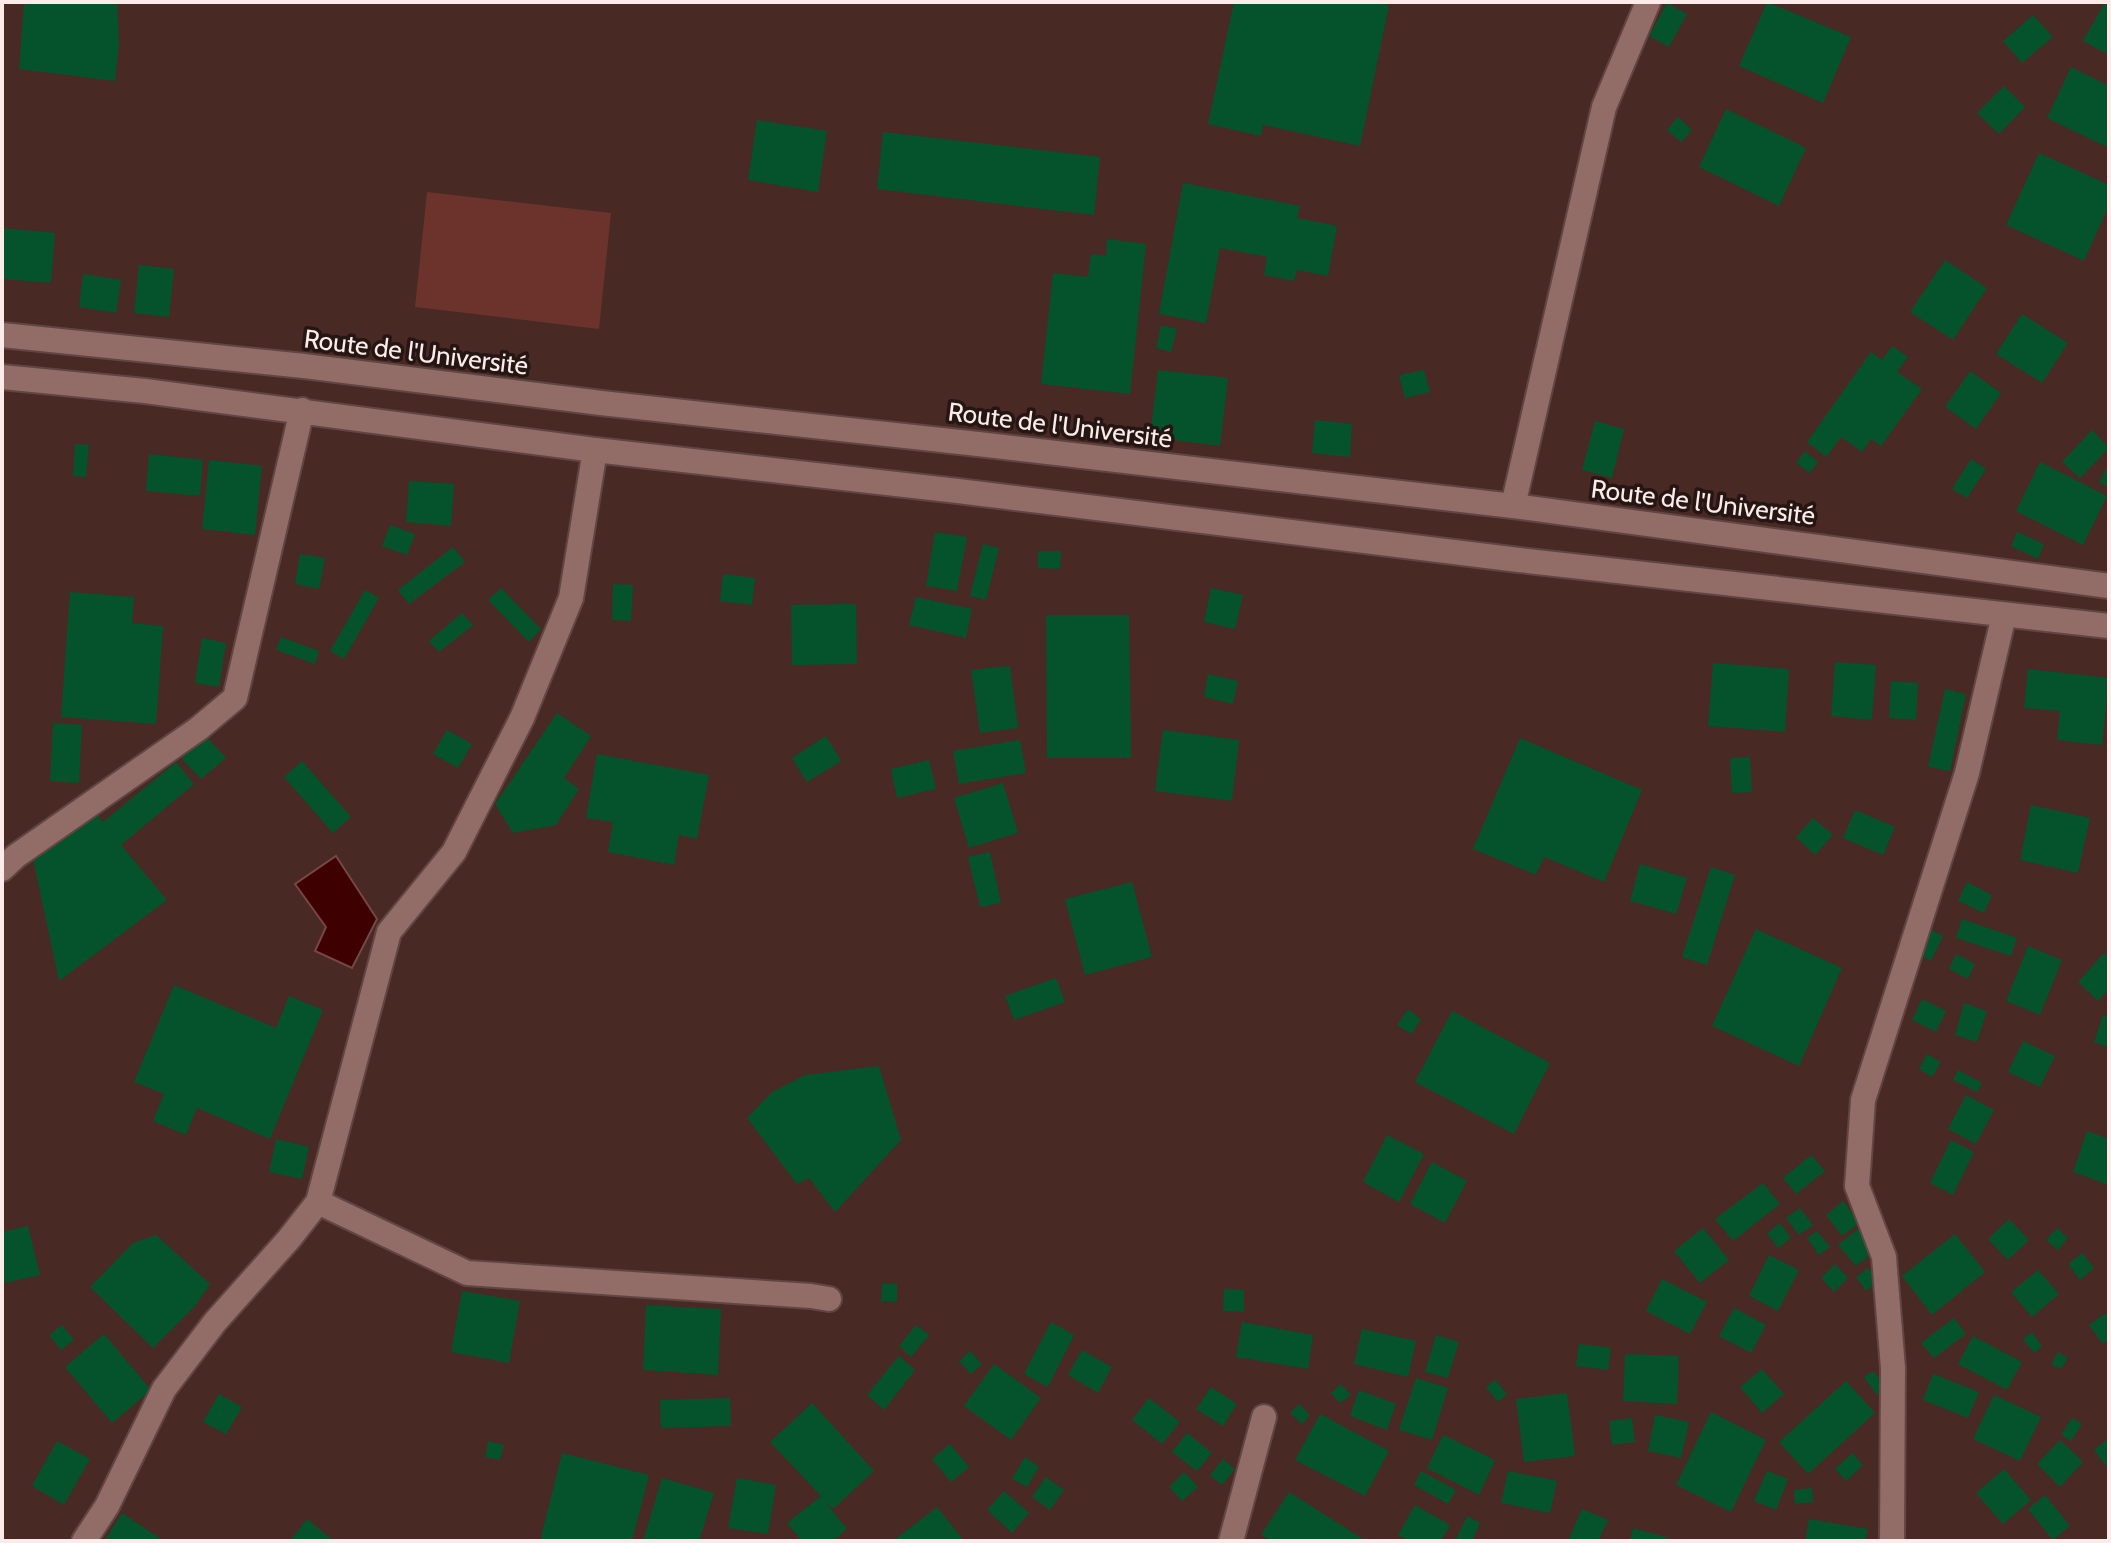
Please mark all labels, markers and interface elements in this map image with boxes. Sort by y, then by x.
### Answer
street label: Route de l'Université [302,322,530,382]
street label: Route de l'Université [946,395,1174,455]
street label: Route de l'Université [1589,472,1817,532]

